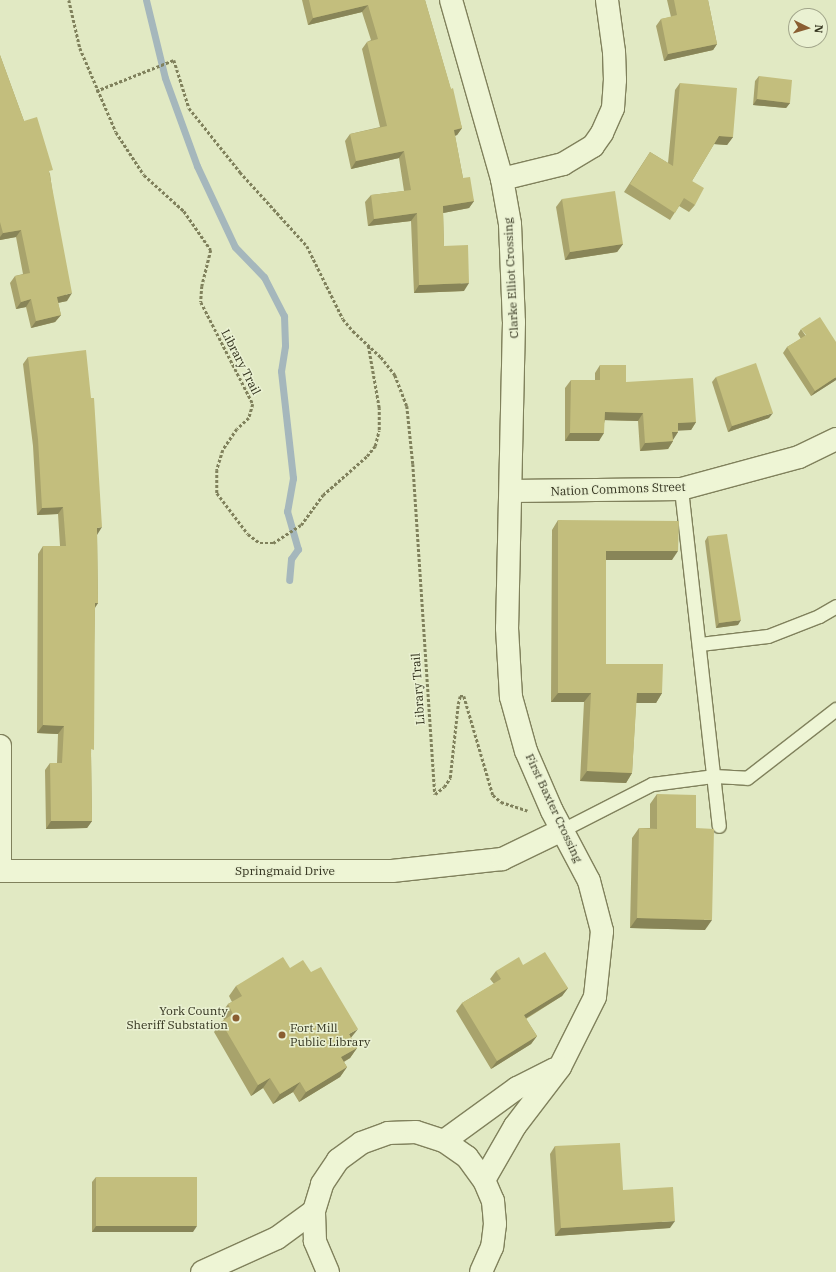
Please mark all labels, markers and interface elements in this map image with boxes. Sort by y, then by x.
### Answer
north arrow [788,8,828,48]
text: N [812,24,826,34]
street label: Clarke Elliot Crossing [501,217,521,339]
street label: Library Trail [218,327,264,397]
street label: Nation Commons Street [550,479,686,499]
street label: Library Trail [408,653,428,725]
street label: First Baxter Crossing [522,751,586,865]
street label: Springmaid Drive [235,864,335,878]
place label: York County Sheriff Substation [126,1004,228,1032]
marker: York County Sheriff Substation [231,1013,241,1023]
place label: Fort Mill Public Library [290,1021,370,1049]
marker: Fort Mill Public Library [277,1030,287,1040]

